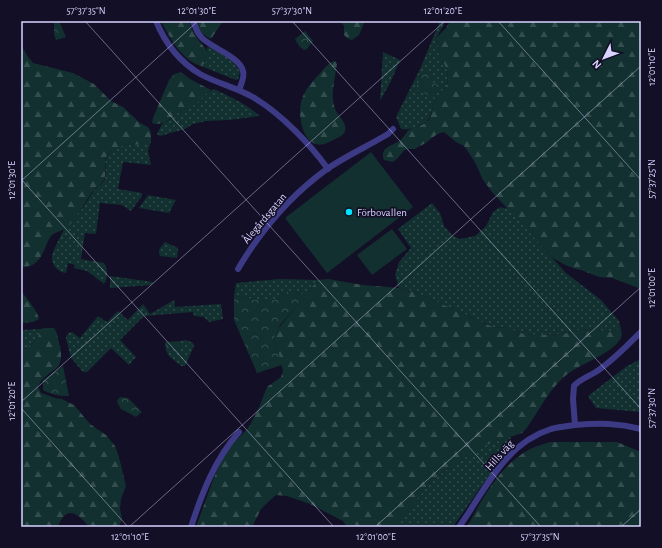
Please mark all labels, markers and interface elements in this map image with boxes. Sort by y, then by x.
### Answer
text: 57°37'35"N [66,6,106,16]
text: 12°01'30"E [178,6,216,16]
text: 57°37'30"N [272,6,312,16]
text: 12°01'20"E [424,6,463,16]
north arrow [584,38,624,78]
text: 12°01'10"E [647,48,657,86]
text: N [590,58,604,71]
text: 57°37'25"N [647,159,657,199]
text: 12°01'30"E [7,161,17,199]
street label: Ålegårdsgatan [239,190,289,246]
marker: Förbovallen [344,207,354,217]
place label: Förbovallen [357,207,407,218]
text: 12°01'00"E [647,268,657,308]
text: 12°01'20"E [7,381,17,420]
text: 57°37'30"N [647,388,657,428]
street label: Hills väg [483,438,516,473]
text: 12°01'10"E [111,532,149,542]
text: 12°01'00"E [356,532,396,542]
text: 57°37'35"N [520,532,560,542]

